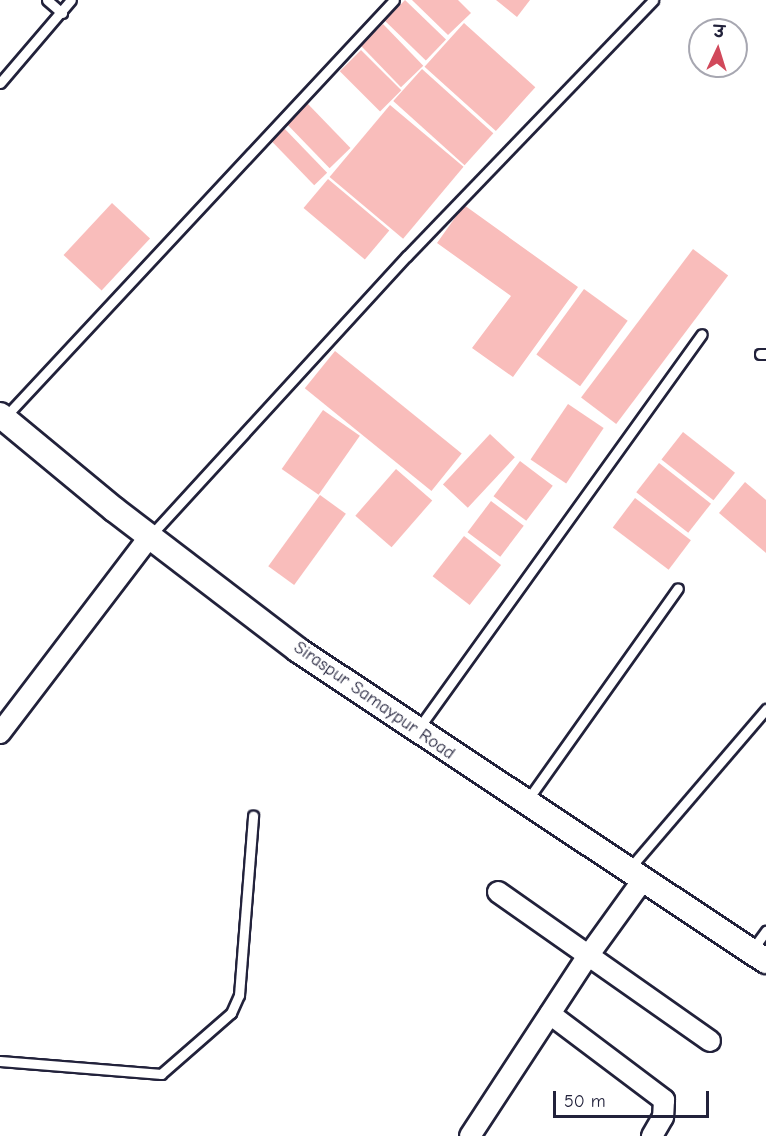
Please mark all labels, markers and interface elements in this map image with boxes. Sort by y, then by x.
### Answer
north arrow [688,18,748,78]
text: उ [713,23,725,41]
street label: Siraspur Samaypur Road [289,637,459,765]
scale bar [556,1079,712,1117]
text: 50 m [564,1091,606,1112]

